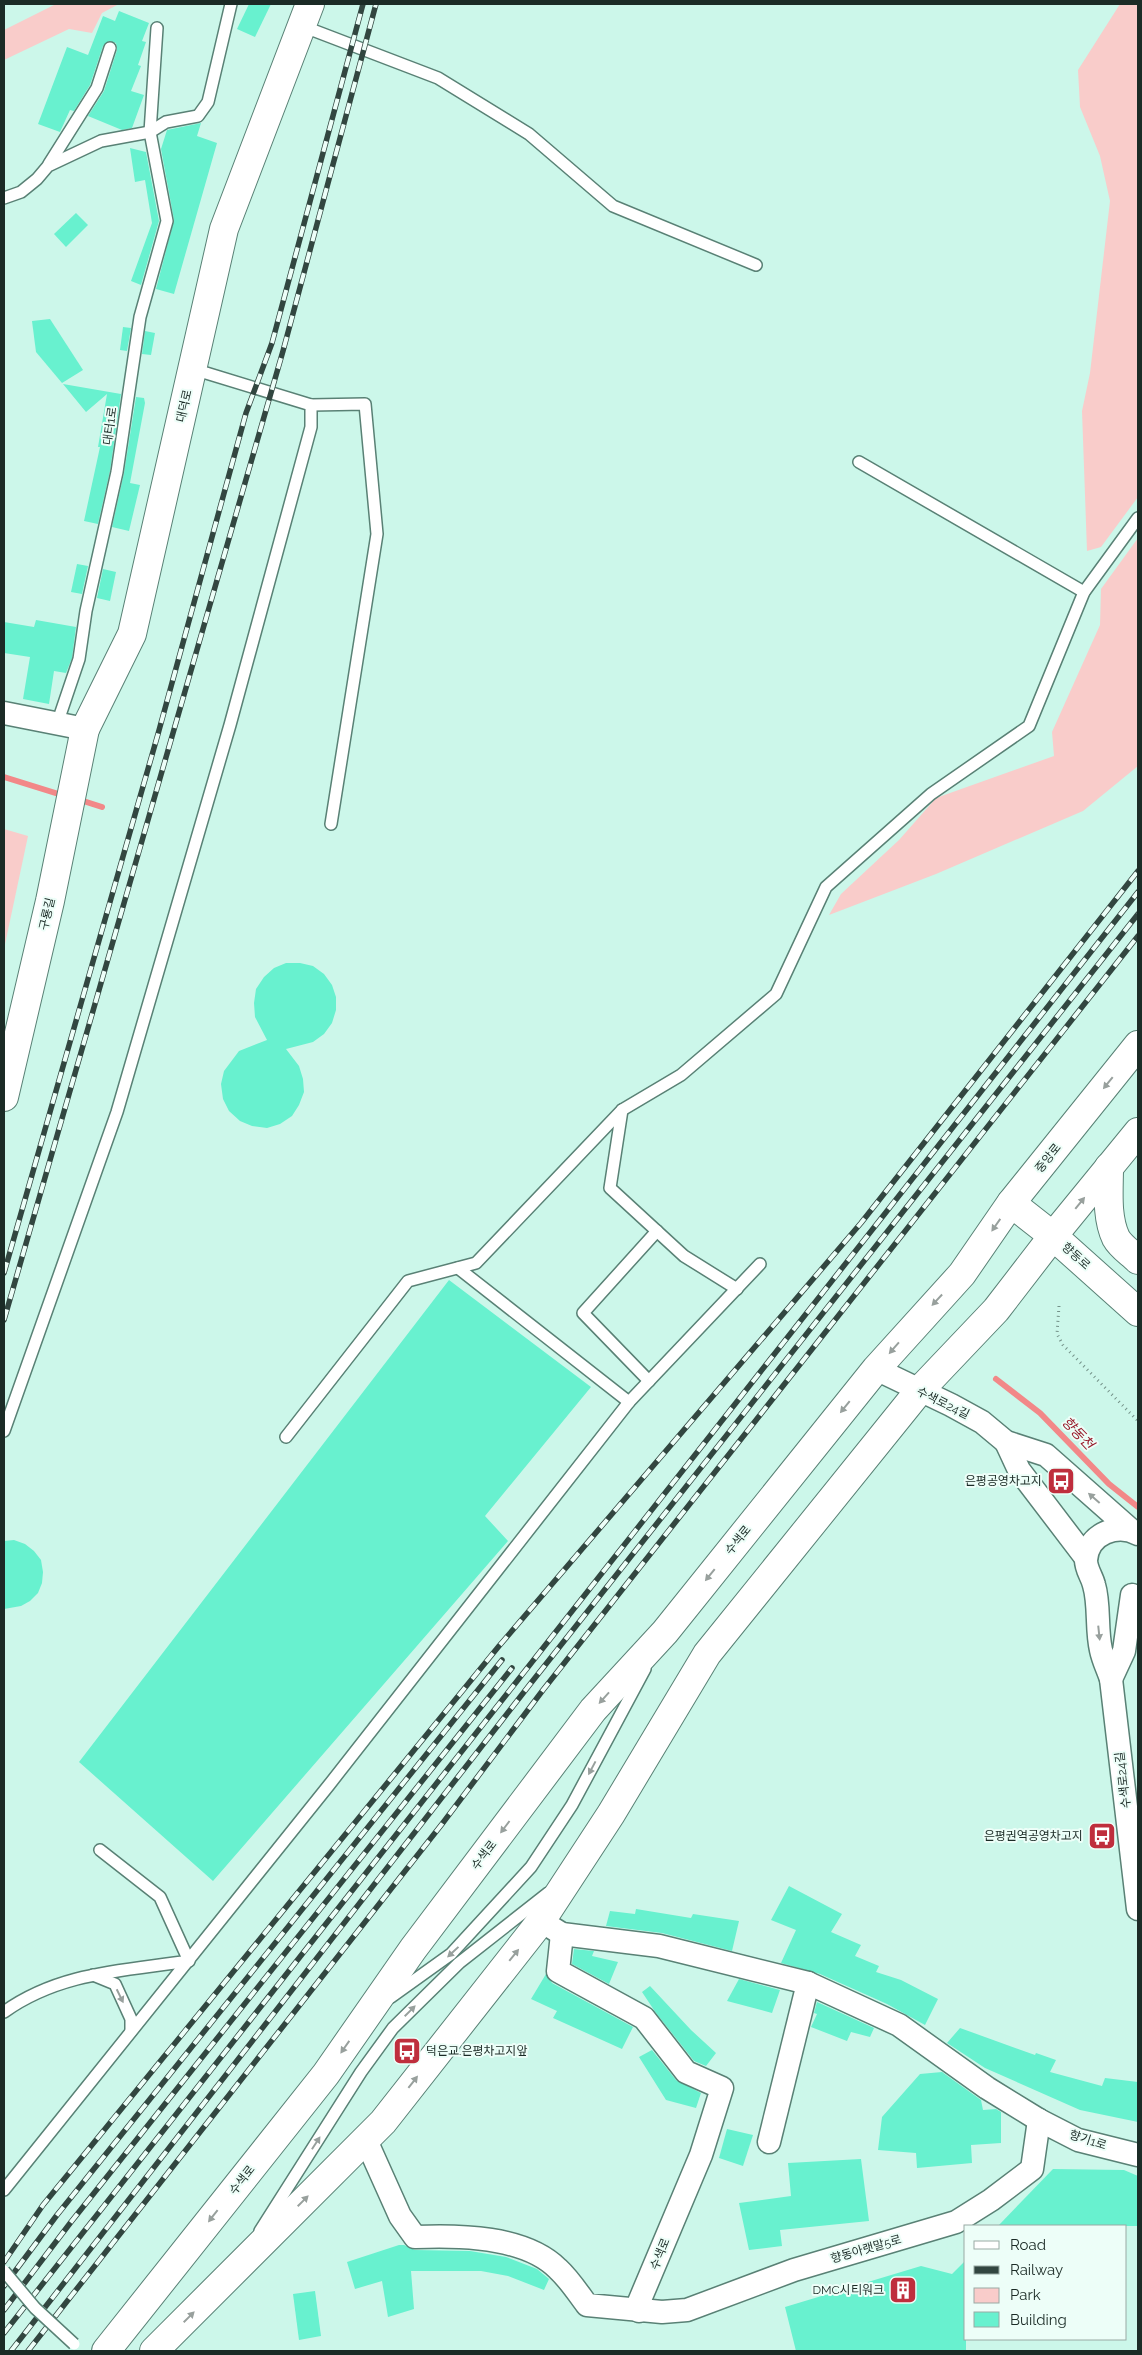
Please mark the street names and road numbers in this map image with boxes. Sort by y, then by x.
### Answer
street label: 대덕로 [173,388,195,424]
street label: 대터1로 [100,406,120,446]
street label: 구룡길 [36,896,58,932]
street label: 중앙로 [1032,1141,1064,1175]
street label: 향동로 [1059,1240,1093,1272]
street label: 수색로24길 [914,1384,972,1422]
street label: 수색로 [722,1523,754,1557]
street label: 수색로24길 [1113,1751,1133,1809]
street label: 수색로 [468,1838,500,1872]
street label: 향기1로 [1068,2127,1108,2153]
street label: 수색로 [226,2163,258,2197]
street label: 향동아랫말5로 [829,2232,903,2266]
street label: 수색로 [647,2236,673,2272]

